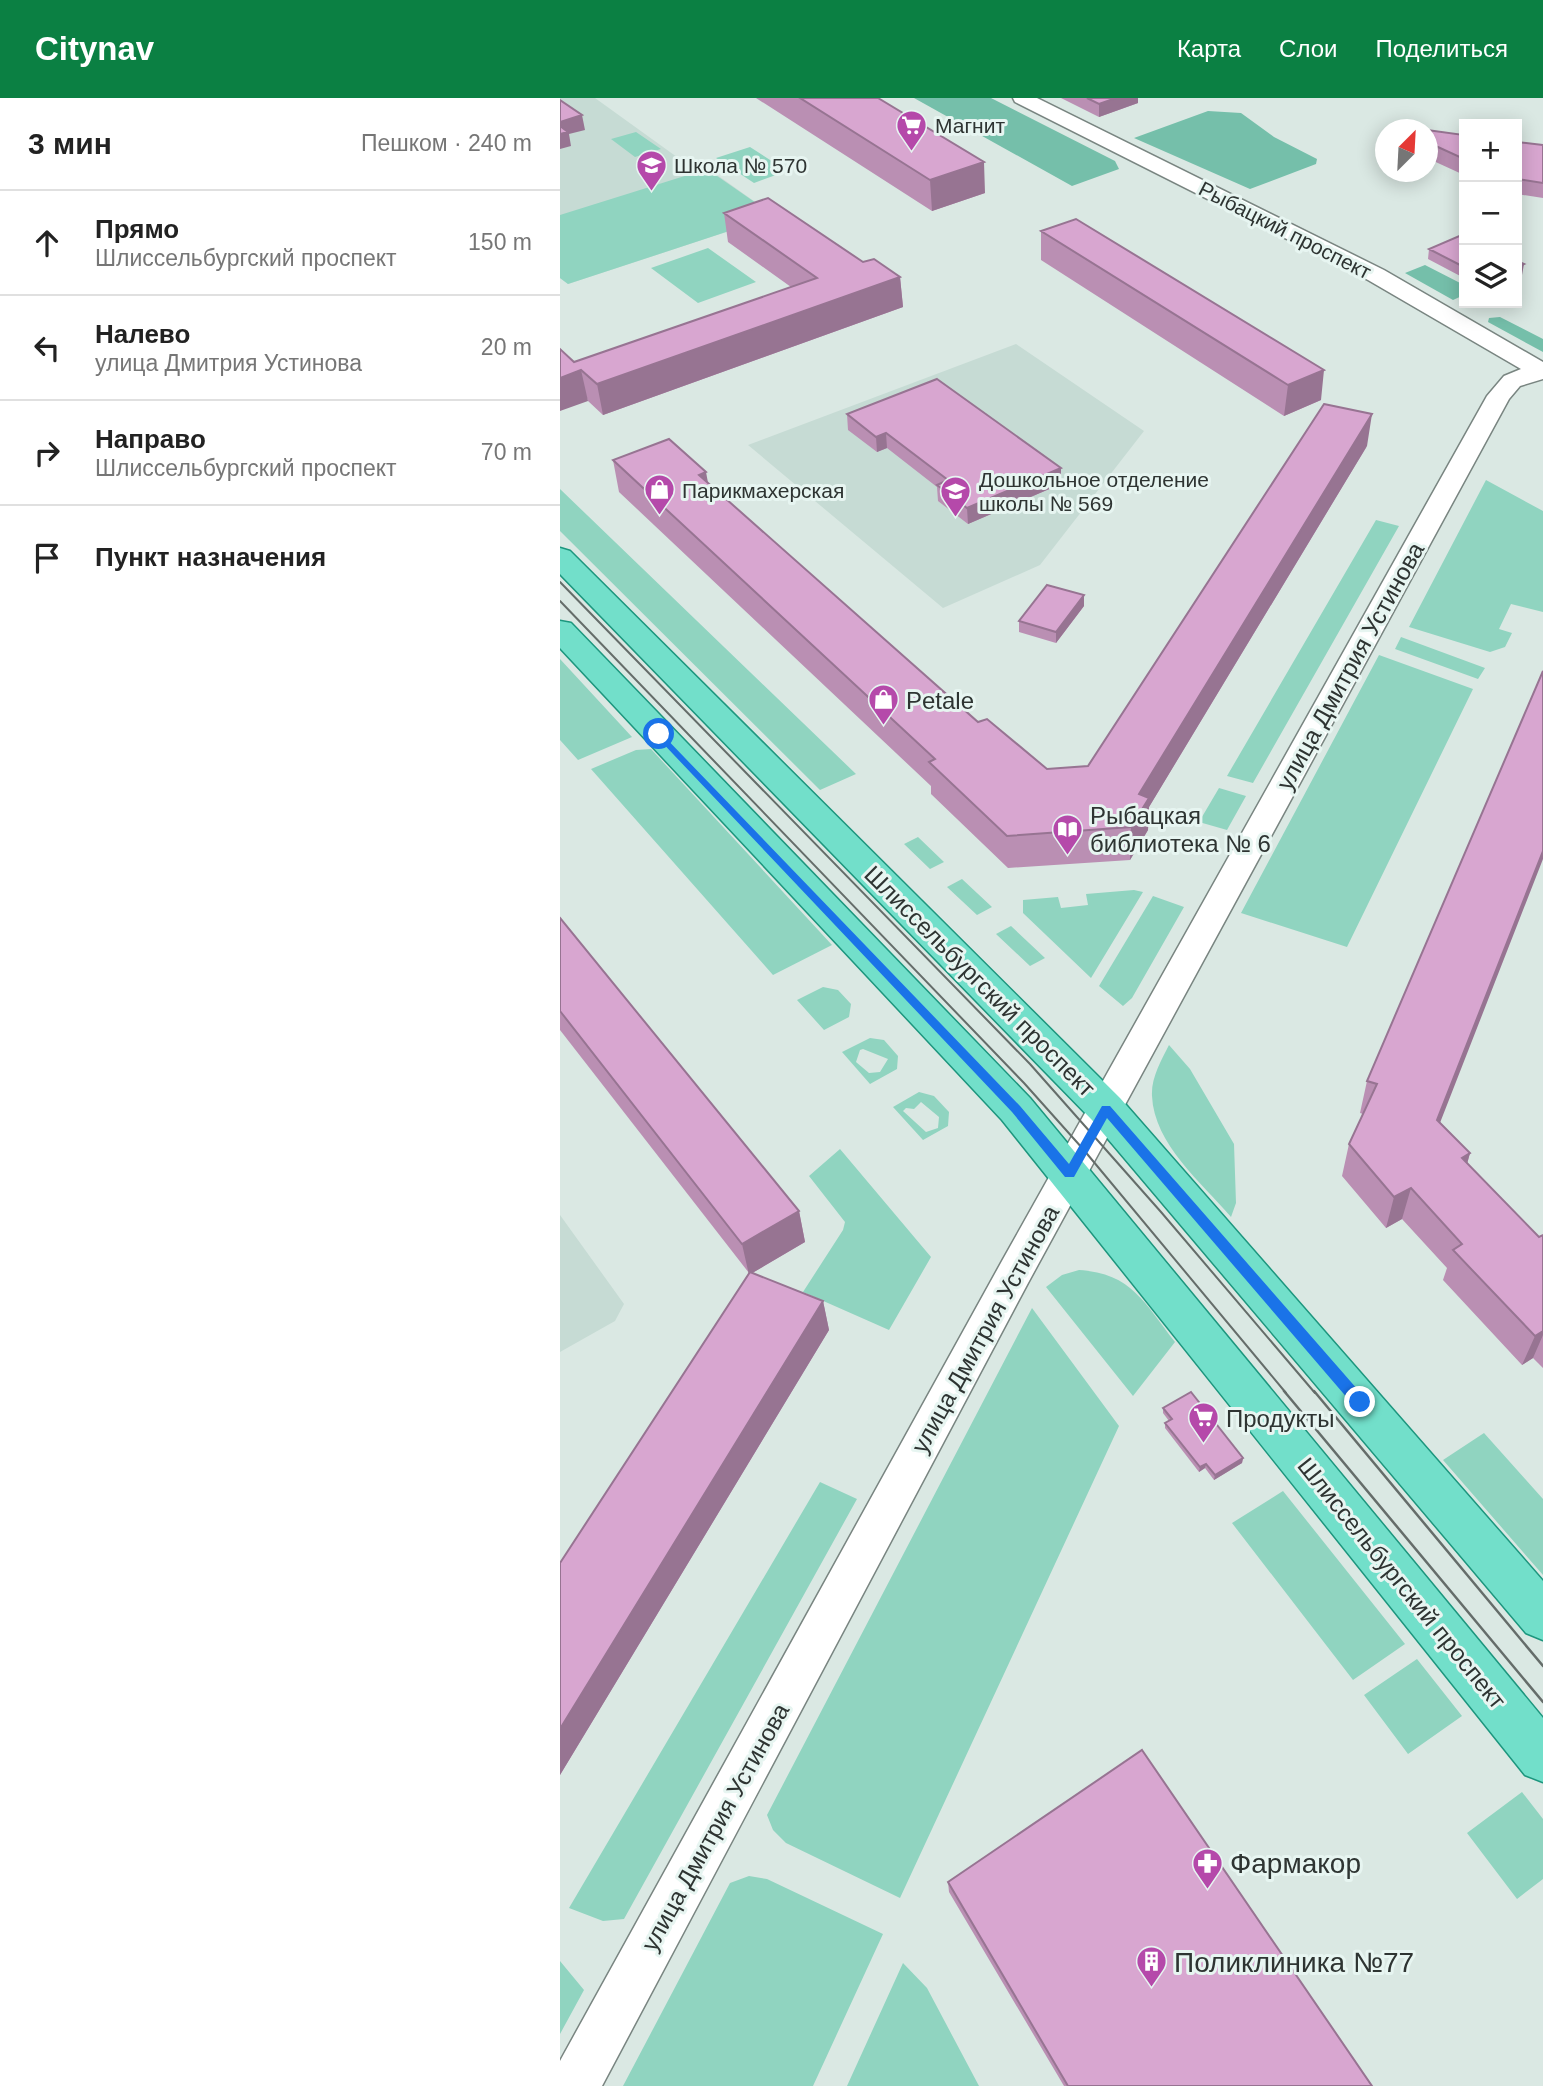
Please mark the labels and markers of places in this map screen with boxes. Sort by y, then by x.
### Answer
supermarket icon: Магнит [895,108,929,152]
place label: Магнит [935,114,1005,137]
school or university icon: Школа № 570 [634,148,668,192]
place label: Школа № 570 [674,154,807,177]
place label: Дошкольное отделение школы № 569 [979,468,1209,515]
shop icon: Парикмахерская [642,473,676,517]
school or university icon: Дошкольное отделение школы № 569 [939,474,973,518]
place label: Парикмахерская [682,479,844,502]
shop icon: Petale [866,683,900,727]
place label: Petale [906,687,974,714]
place label: Рыбацкая библиотека № 6 [1090,802,1271,857]
library icon: Рыбацкая библиотека № 6 [1050,812,1084,856]
supermarket icon: Продукты [1186,1401,1220,1445]
place label: Продукты [1226,1405,1334,1432]
pharmacy icon: Фармакор [1190,1846,1224,1890]
place label: Фармакор [1230,1848,1361,1879]
building icon: Поликлиника №77 [1134,1945,1168,1989]
place label: Поликлиника №77 [1174,1947,1414,1978]

